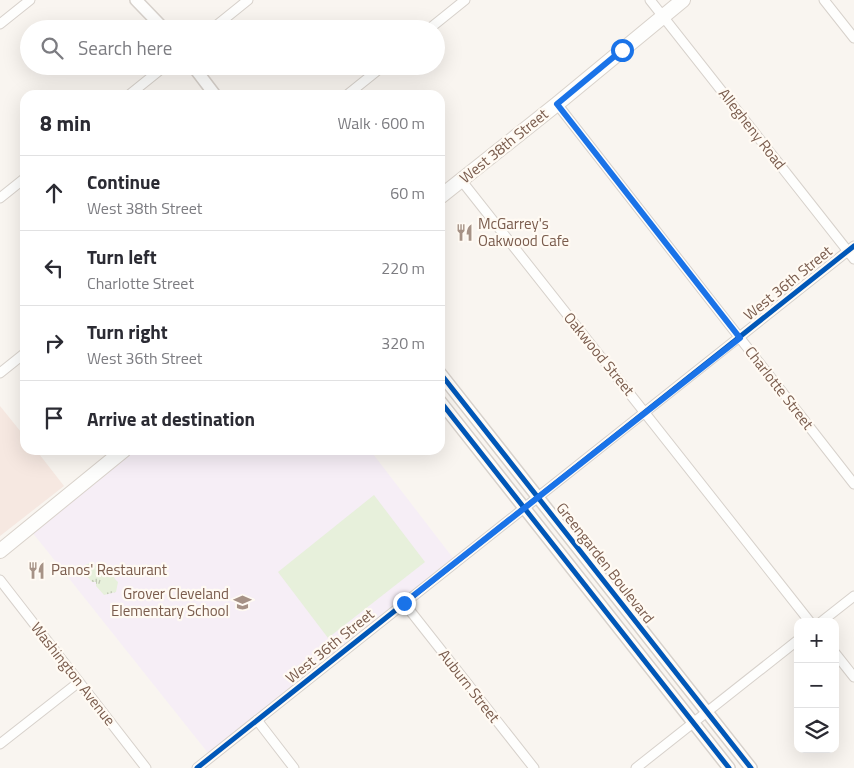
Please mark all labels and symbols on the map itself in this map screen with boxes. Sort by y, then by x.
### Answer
route start [611,39,634,62]
street label: Allegheny Road [713,83,792,174]
street label: West 38th Street [454,102,554,189]
place label: McGarrey's Oakwood Cafe [478,212,569,252]
restaurant icon: McGarrey's Oakwood Cafe [454,223,474,243]
street label: West 36th Street [738,239,838,326]
street label: Oakwood Street [558,307,641,401]
street label: Charlotte Street [739,341,820,435]
street label: Greengarden Boulevard [551,497,660,628]
place label: Panos' Restaurant [51,558,168,581]
restaurant icon: Panos' Restaurant [27,560,47,580]
place label: Grover Cleveland Elementary School [111,582,229,622]
route end [393,592,416,615]
school or university icon: Grover Cleveland Elementary School [233,593,253,613]
street label: West 36th Street [280,602,380,689]
street label: Washington Avenue [26,617,121,730]
street label: Auburn Street [433,644,506,728]

